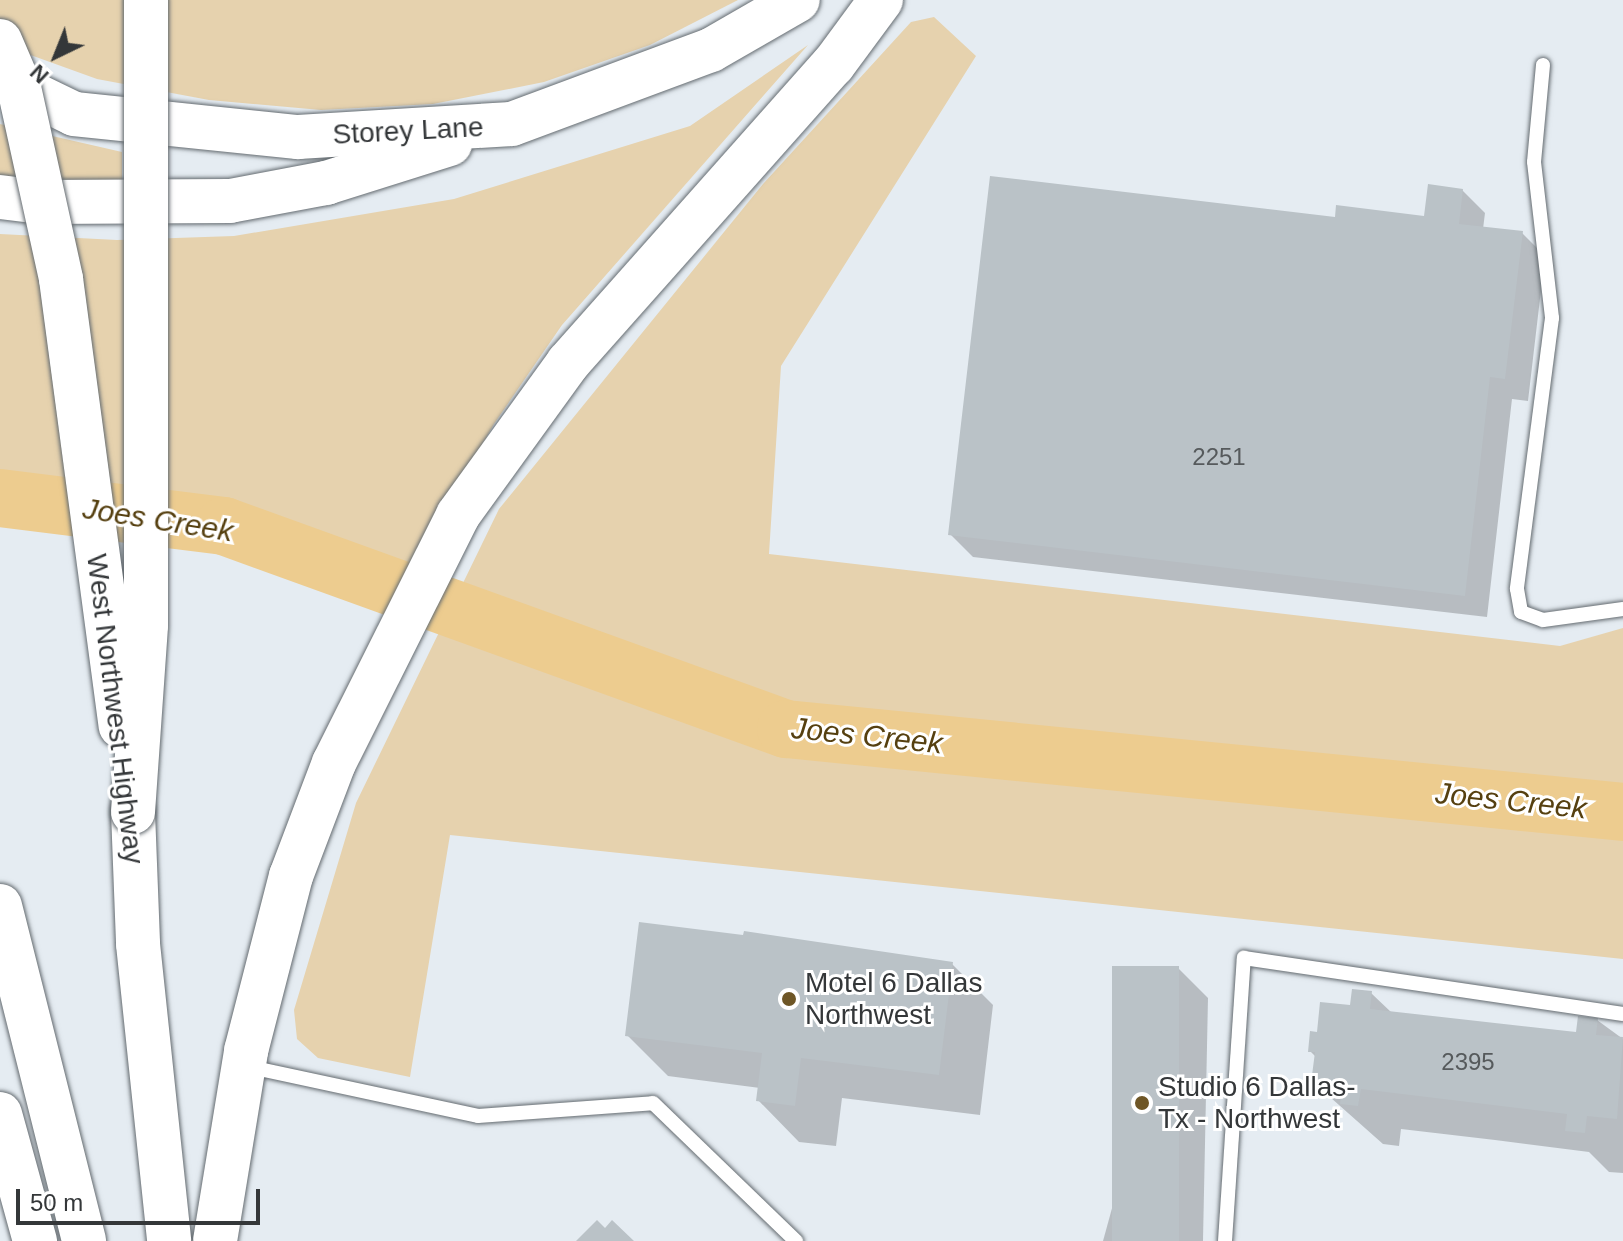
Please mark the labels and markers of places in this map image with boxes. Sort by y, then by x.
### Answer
place label: Motel 6 Dallas Northwest [805,966,982,1032]
marker: Motel 6 Dallas Northwest [780,990,798,1008]
place label: Studio 6 Dallas- Tx - Northwest [1158,1070,1356,1136]
marker: Studio 6 Dallas- Tx - Northwest [1133,1094,1151,1112]

